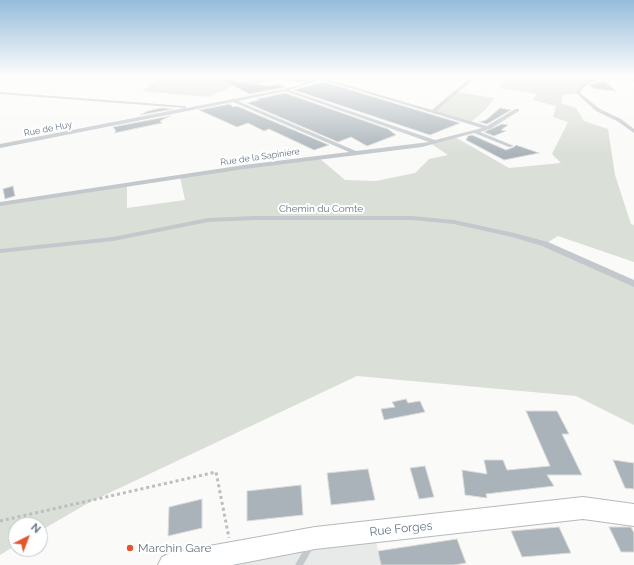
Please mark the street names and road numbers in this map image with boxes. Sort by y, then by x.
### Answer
street label: Rue de Huy [23,119,73,139]
street label: Rue de la Sapinière [220,146,300,168]
street label: Chemin du Comte [279,203,363,215]
street label: Rue Forges [369,519,433,539]

